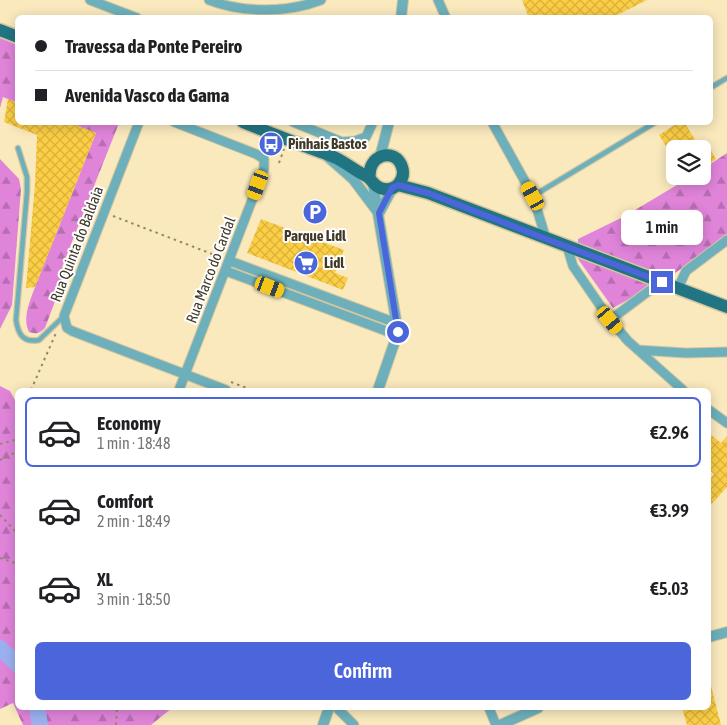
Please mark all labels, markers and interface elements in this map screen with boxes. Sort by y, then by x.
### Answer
text: Travessa da Ponte Pereiro [65,35,242,57]
text: Avenida Vasco da Gama [65,84,229,106]
bus stop icon: Pinhais Bastos [258,131,284,157]
place label: Pinhais Bastos [288,135,368,152]
map controls [666,140,711,185]
button: layers [666,140,711,185]
car [245,168,270,202]
car [519,179,546,213]
street label: Rua Quinta do Baldaia [47,184,106,304]
parking icon: Parque Lidl [302,199,328,225]
callout: 1 min [621,210,703,244]
street label: Rua Marco do Cardal [182,214,239,325]
text: 1 min [646,218,678,236]
place label: Parque Lidl [284,227,347,244]
supermarket icon: Lidl [293,250,319,276]
place label: Lidl [324,254,345,271]
route end [651,271,673,293]
car [253,275,286,299]
car [594,304,625,336]
route start [387,321,409,343]
icon: car [37,410,82,455]
text: Economy [97,412,161,434]
text: €2.96 [650,421,689,443]
text: 1 min · 18:48 [97,434,170,452]
icon: car [37,488,82,533]
text: Comfort [97,490,153,512]
text: €3.99 [650,499,689,521]
text: 2 min · 18:49 [97,512,170,530]
icon: car [37,566,82,611]
text: XL [97,568,113,590]
text: €5.03 [650,577,689,599]
text: 3 min · 18:50 [97,590,170,608]
button: Confirm [35,642,691,700]

